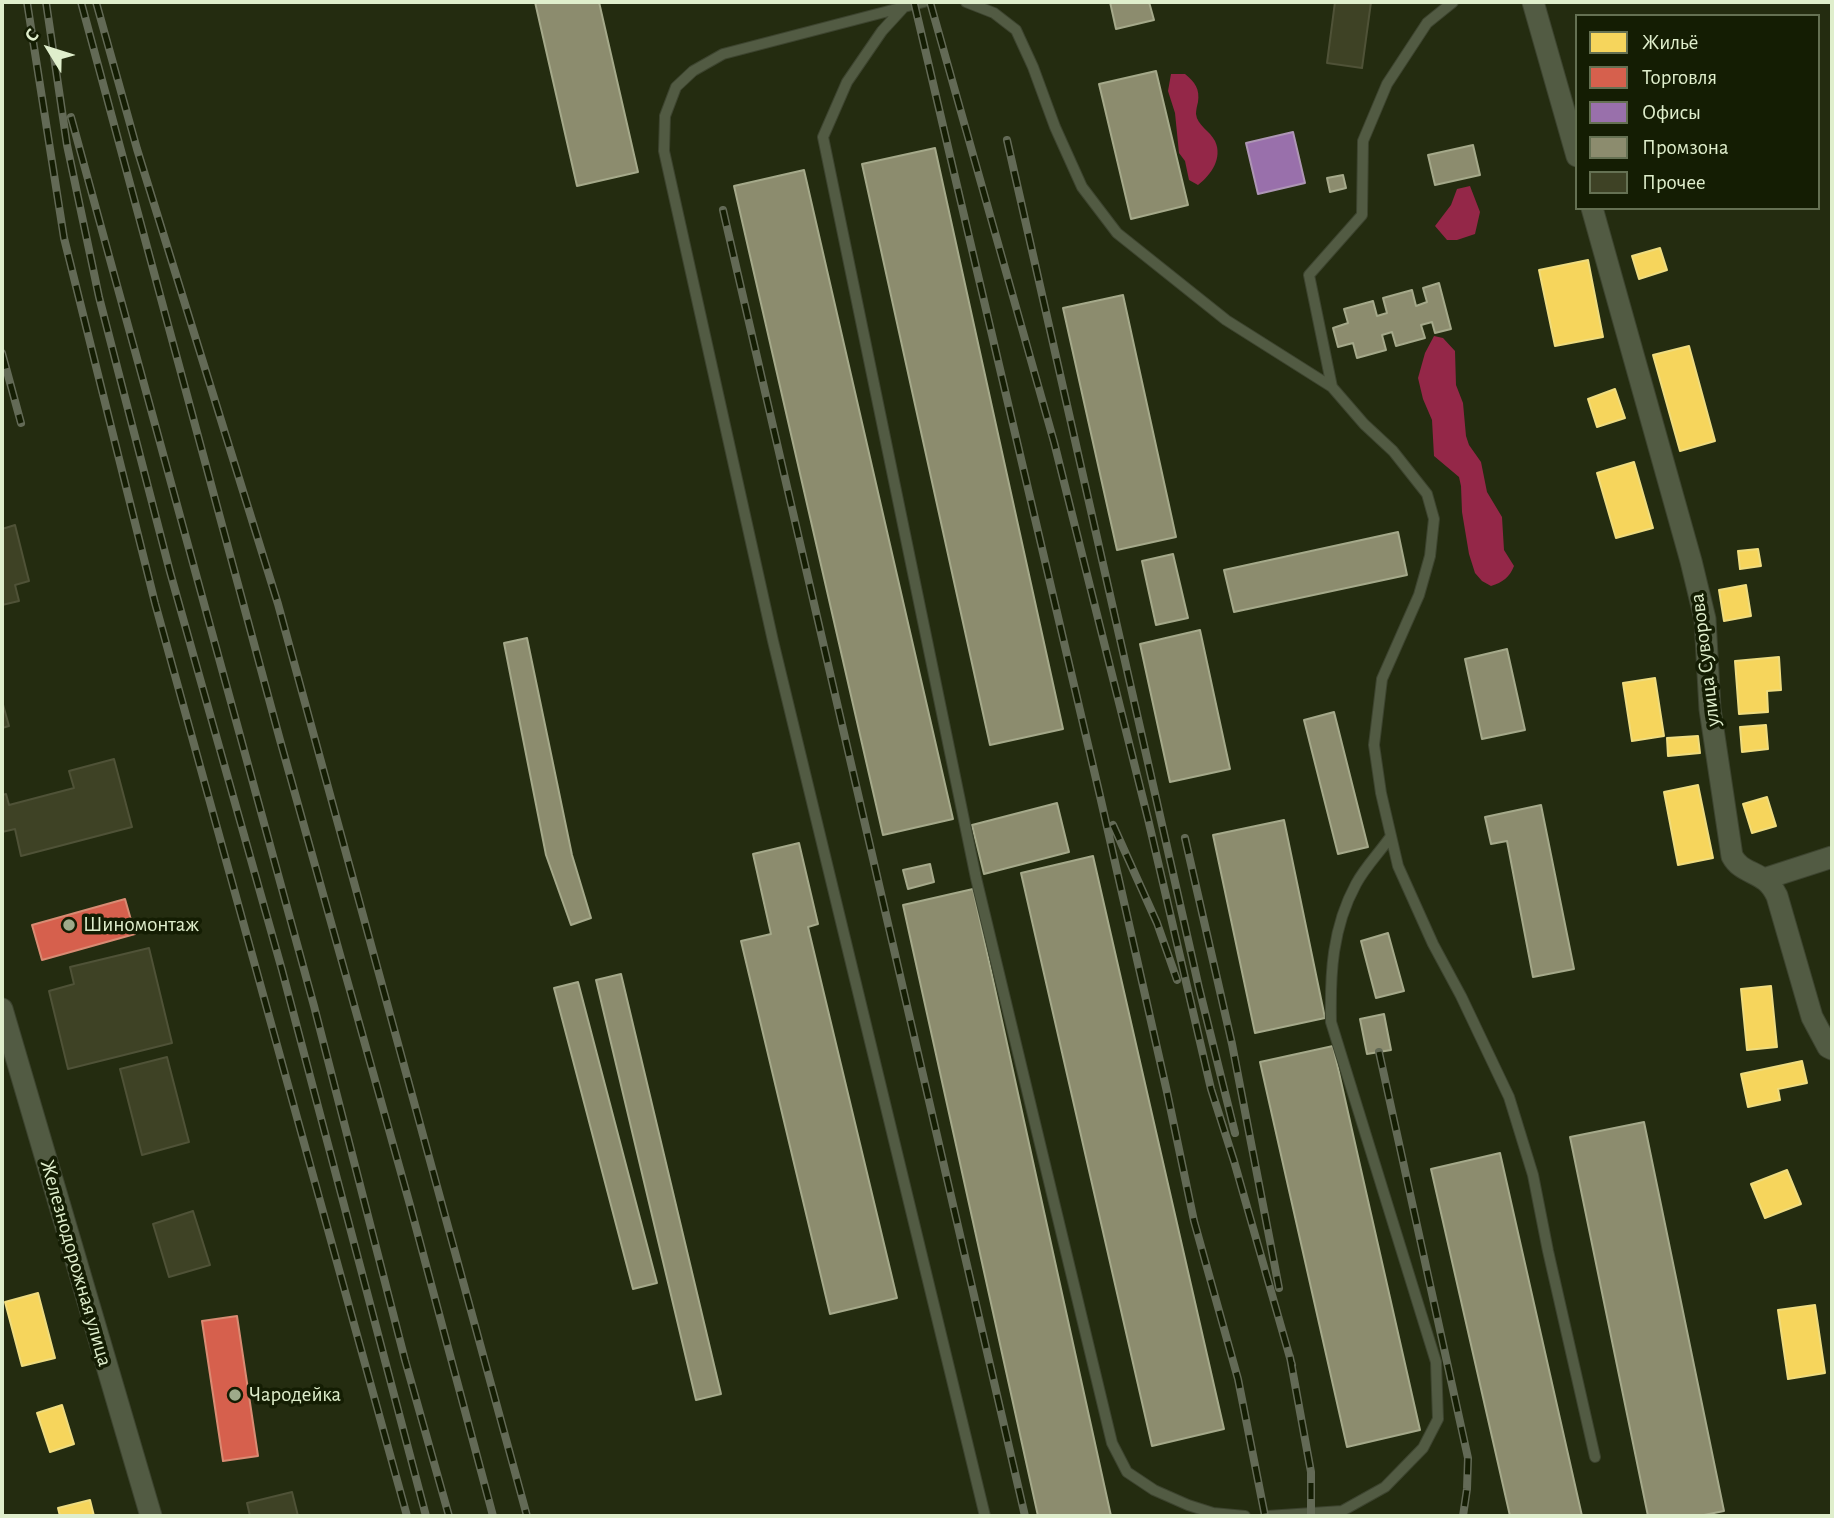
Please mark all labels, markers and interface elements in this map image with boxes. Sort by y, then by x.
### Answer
north arrow [14,14,84,84]
legend [1575,14,1820,210]
text: С [21,26,43,46]
text: Жильё [1642,32,1698,53]
text: Торговля [1642,67,1717,88]
text: Офисы [1642,102,1701,123]
text: Промзона [1642,137,1729,158]
text: Прочее [1642,172,1706,193]
street label: улица Суворова [1684,592,1726,728]
place label: Шиномонтаж [83,912,199,938]
marker: Шиномонтаж [61,917,77,933]
street label: Железнодорожная улица [34,1157,118,1369]
place label: Чародейка [249,1382,341,1408]
marker: Чародейка [227,1387,243,1403]

